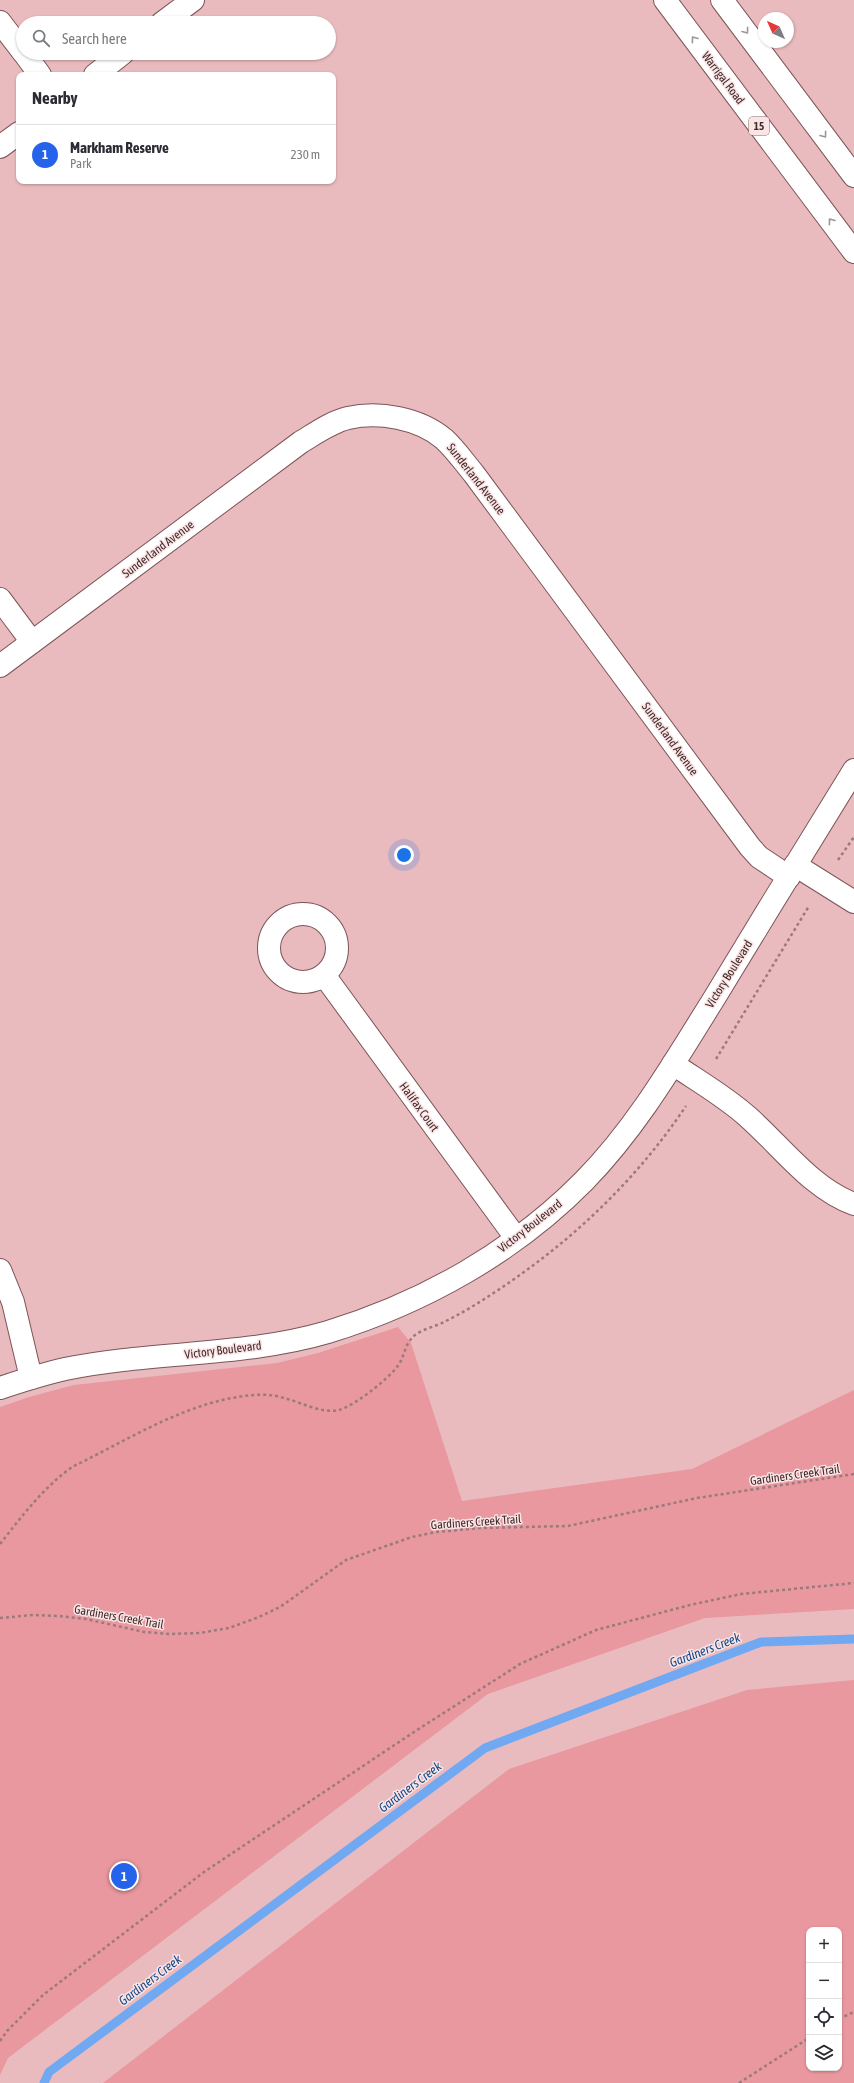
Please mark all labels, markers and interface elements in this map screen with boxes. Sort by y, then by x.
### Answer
north arrow [758,12,794,48]
search box [16,16,336,60]
icon: search [30,27,52,49]
one-way arrow [741,27,748,34]
text: Search here [62,30,127,47]
one-way arrow [691,36,698,43]
street label: Warrigal Road [699,49,747,107]
text: Nearby [32,88,78,108]
road number: 15 [749,117,769,135]
one-way arrow [819,131,826,138]
text: Markham Reserve [70,139,169,156]
text: 1 [42,147,48,162]
text: 230 m [291,147,320,162]
text: Park [70,156,92,171]
one-way arrow [828,218,835,225]
street label: Sunderland Avenue [444,441,508,517]
street label: Sunderland Avenue [119,517,197,581]
street label: Sunderland Avenue [639,700,701,778]
your location [394,845,414,865]
street label: Victory Boulevard [703,937,755,1011]
street label: Halifax Court [396,1080,442,1135]
street label: Victory Boulevard [495,1197,565,1255]
street label: Victory Boulevard [184,1338,262,1362]
street label: Gardiners Creek Trail [749,1462,842,1488]
street label: Gardiners Creek Trail [430,1512,523,1532]
street label: Gardiners Creek Trail [73,1602,166,1632]
water label: Gardiners Creek [668,1630,743,1670]
water label: Gardiners Creek [376,1758,444,1815]
pin: 1 [111,1861,137,1891]
map controls [806,1927,842,2071]
button: + [806,1927,842,1963]
water label: Gardiners Creek [116,1951,184,2008]
button: − [806,1963,842,1999]
button: locate [806,1999,842,2035]
button: layers [806,2035,842,2071]

